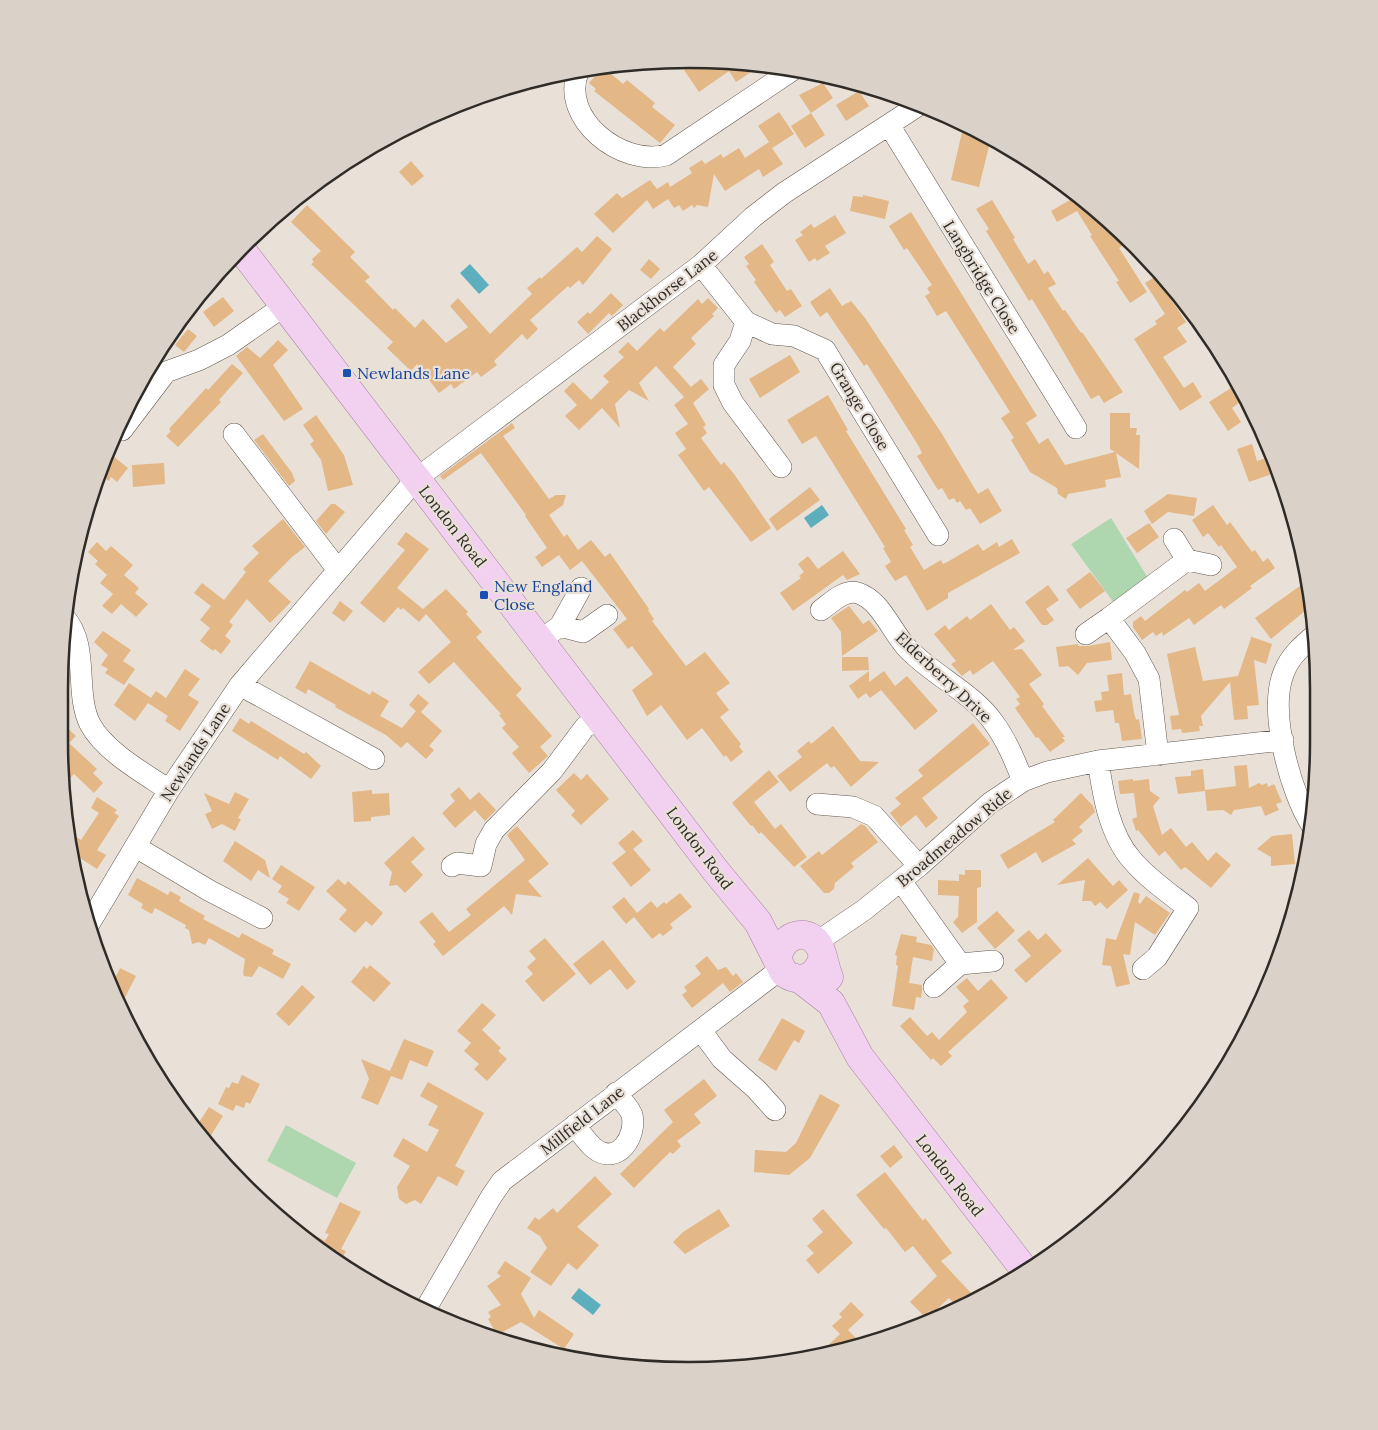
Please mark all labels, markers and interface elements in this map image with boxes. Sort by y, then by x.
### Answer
street label: Langbridge Close [939,217,1025,338]
street label: Blackhorse Lane [613,244,721,335]
street label: Grange Close [826,358,894,454]
place label: Newlands Lane [357,363,471,383]
marker: Newlands Lane [341,367,353,379]
street label: London Road [415,481,491,571]
place label: New England Close [494,576,593,614]
marker: New England Close [478,589,490,601]
street label: Elderberry Drive [892,627,996,727]
street label: Newlands Lane [156,699,234,805]
street label: Broadmeadow Ride [893,783,1016,891]
street label: London Road [662,803,738,894]
street label: Millfield Lane [536,1081,628,1159]
street label: London Road [912,1130,988,1220]

